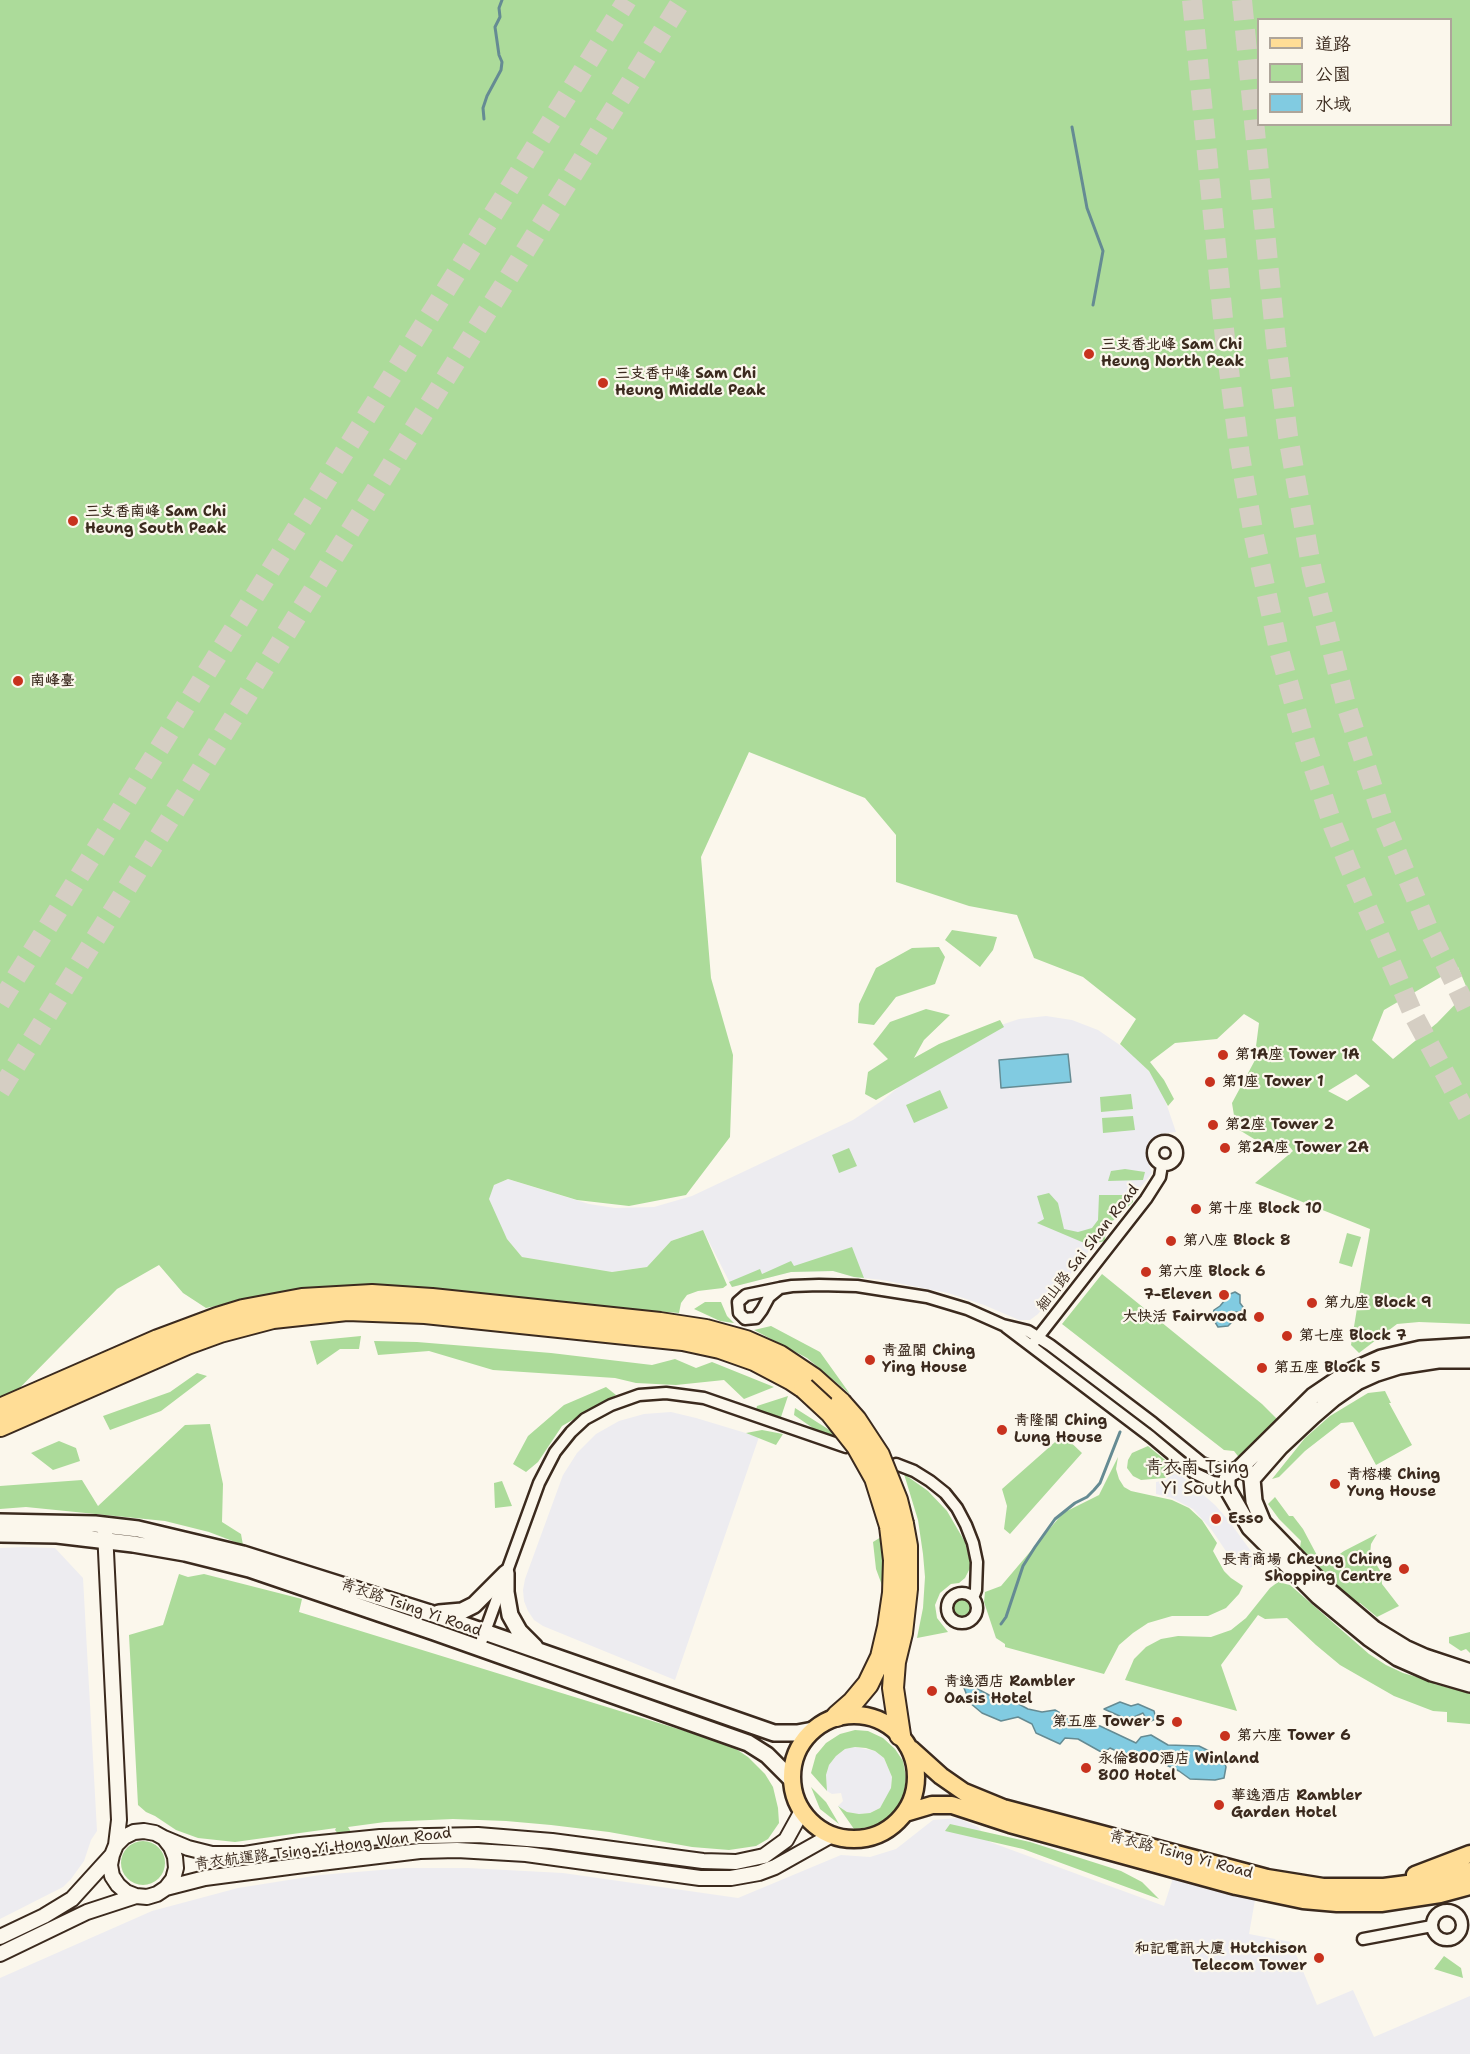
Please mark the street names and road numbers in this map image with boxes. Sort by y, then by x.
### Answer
street label: 細山路 Sai Shan Road [1033,1181,1143,1315]
street label: 青衣路 Tsing Yi Road [338,1575,484,1641]
street label: 青衣航運路 Tsing Yi Hong Wan Road [193,1824,453,1874]
street label: 青衣路 Tsing Yi Road [1107,1827,1255,1883]

